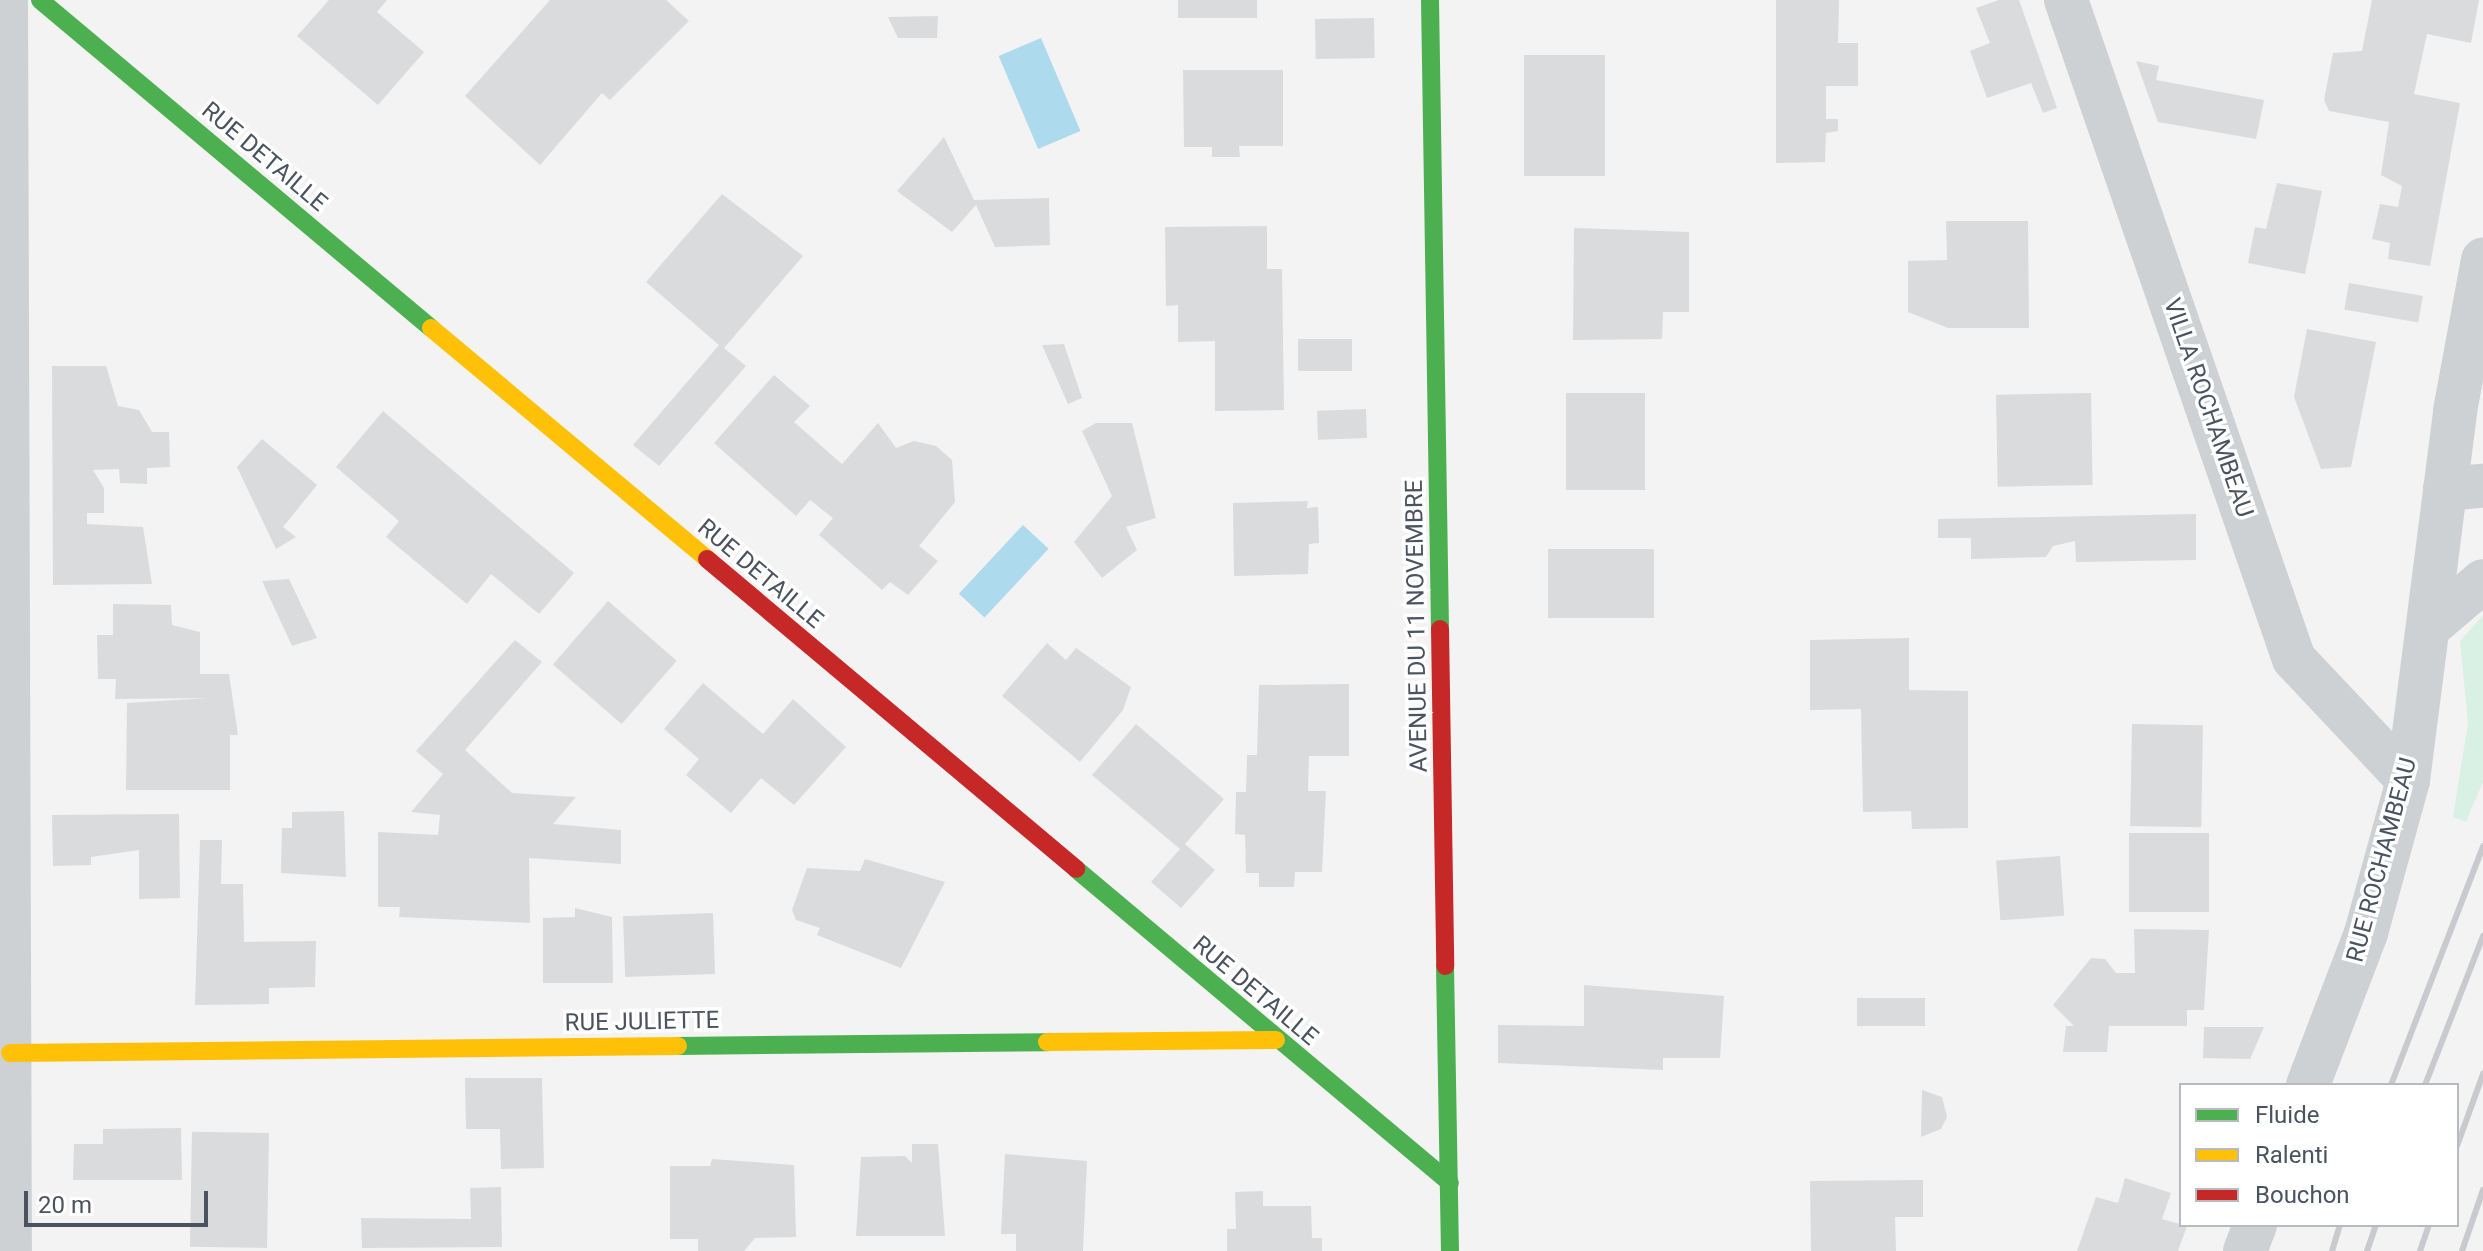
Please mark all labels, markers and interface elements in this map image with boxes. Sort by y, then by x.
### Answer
street label: RUE DETAILLE [196,96,332,218]
street label: VILLA ROCHAMBEAU [2157,295,2259,521]
street label: AVENUE DU 11 NOVEMBRE [1400,479,1434,773]
street label: RUE DETAILLE [692,513,828,635]
street label: RUE ROCHAMBEAU [2341,755,2423,965]
street label: RUE DETAILLE [1187,930,1323,1052]
street label: RUE JULIETTE [564,1006,720,1038]
legend [2179,1083,2459,1227]
text: Fluide [2255,1101,2319,1129]
text: Ralenti [2255,1141,2328,1169]
scale bar [28,1175,212,1225]
text: Bouchon [2255,1181,2350,1209]
text: 20 m [38,1191,92,1219]

